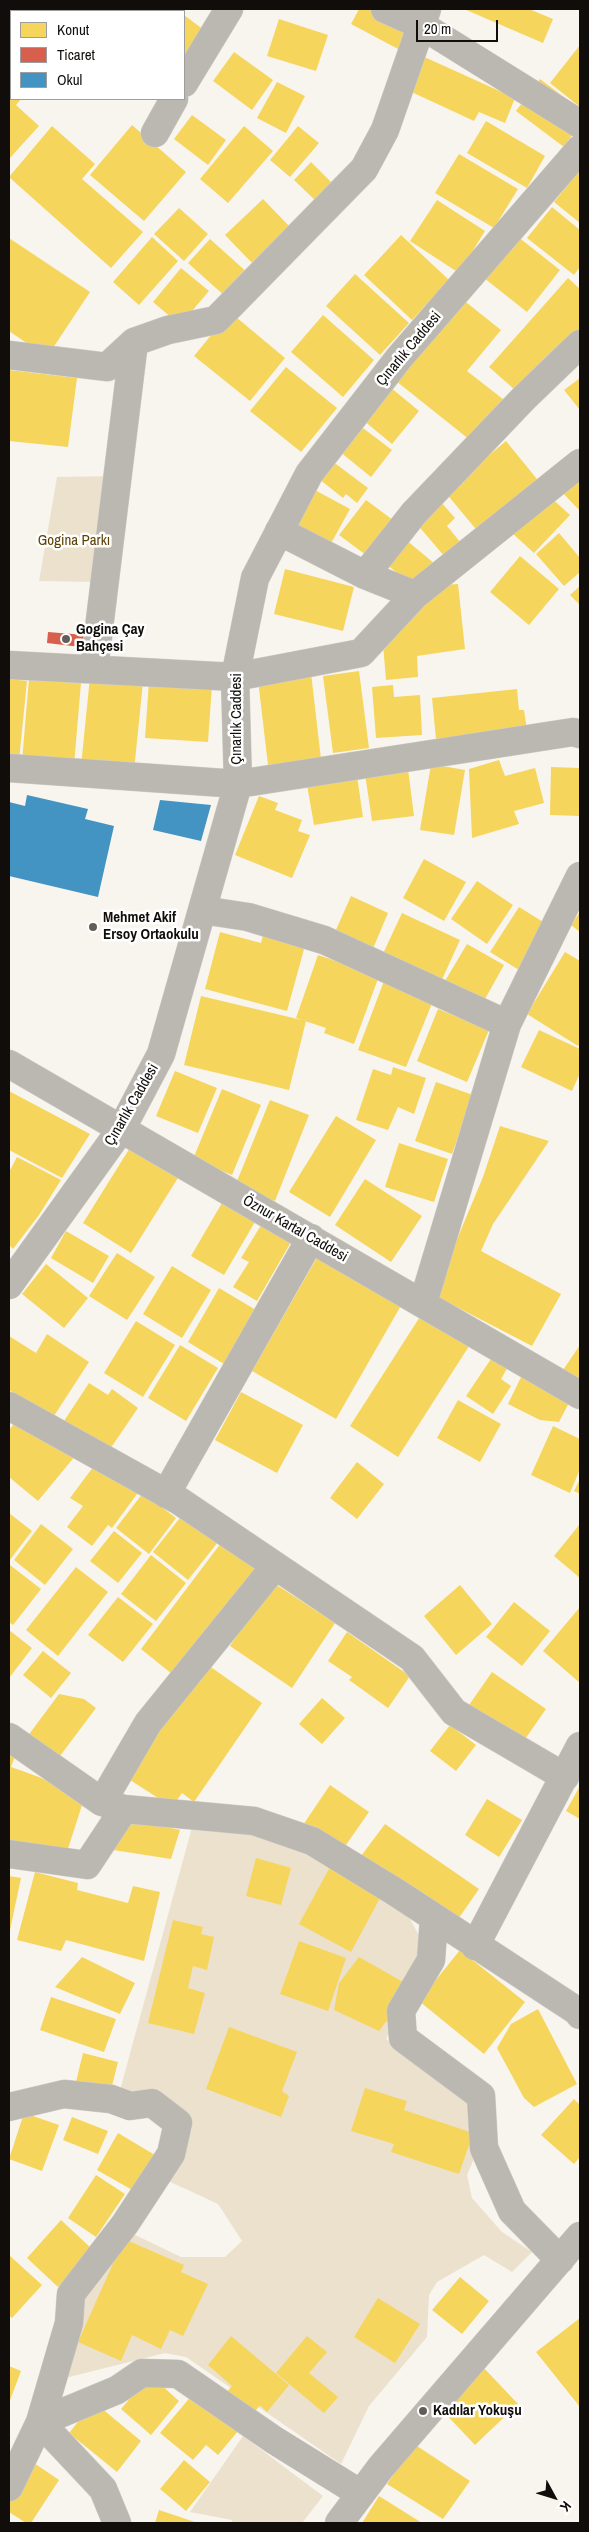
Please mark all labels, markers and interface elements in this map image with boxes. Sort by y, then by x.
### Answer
legend [10,10,185,100]
scale bar [419,10,502,42]
text: 20 m [424,18,451,39]
text: Konut [57,19,89,40]
text: Ticaret [57,44,95,65]
text: Okul [57,69,82,90]
street label: Çınarlık Caddesi [373,308,445,390]
park label: Gogina Parkı [38,532,110,550]
place label: Gogina Çay Bahçesi [76,621,144,656]
marker: Gogina Çay Bahçesi [60,633,72,645]
street label: Çınarlık Caddesi [228,673,246,765]
place label: Mehmet Akif Ersoy Ortaokulu [103,909,199,944]
marker: Mehmet Akif Ersoy Ortaokulu [87,921,99,933]
street label: Çınarlık Caddesi [101,1061,163,1149]
street label: Öznur Kartal Caddesi [239,1192,351,1266]
place label: Kadılar Yokuşu [433,2402,522,2420]
marker: Kadılar Yokuşu [417,2405,429,2417]
north arrow [529,2472,579,2522]
text: K [556,2498,575,2515]

